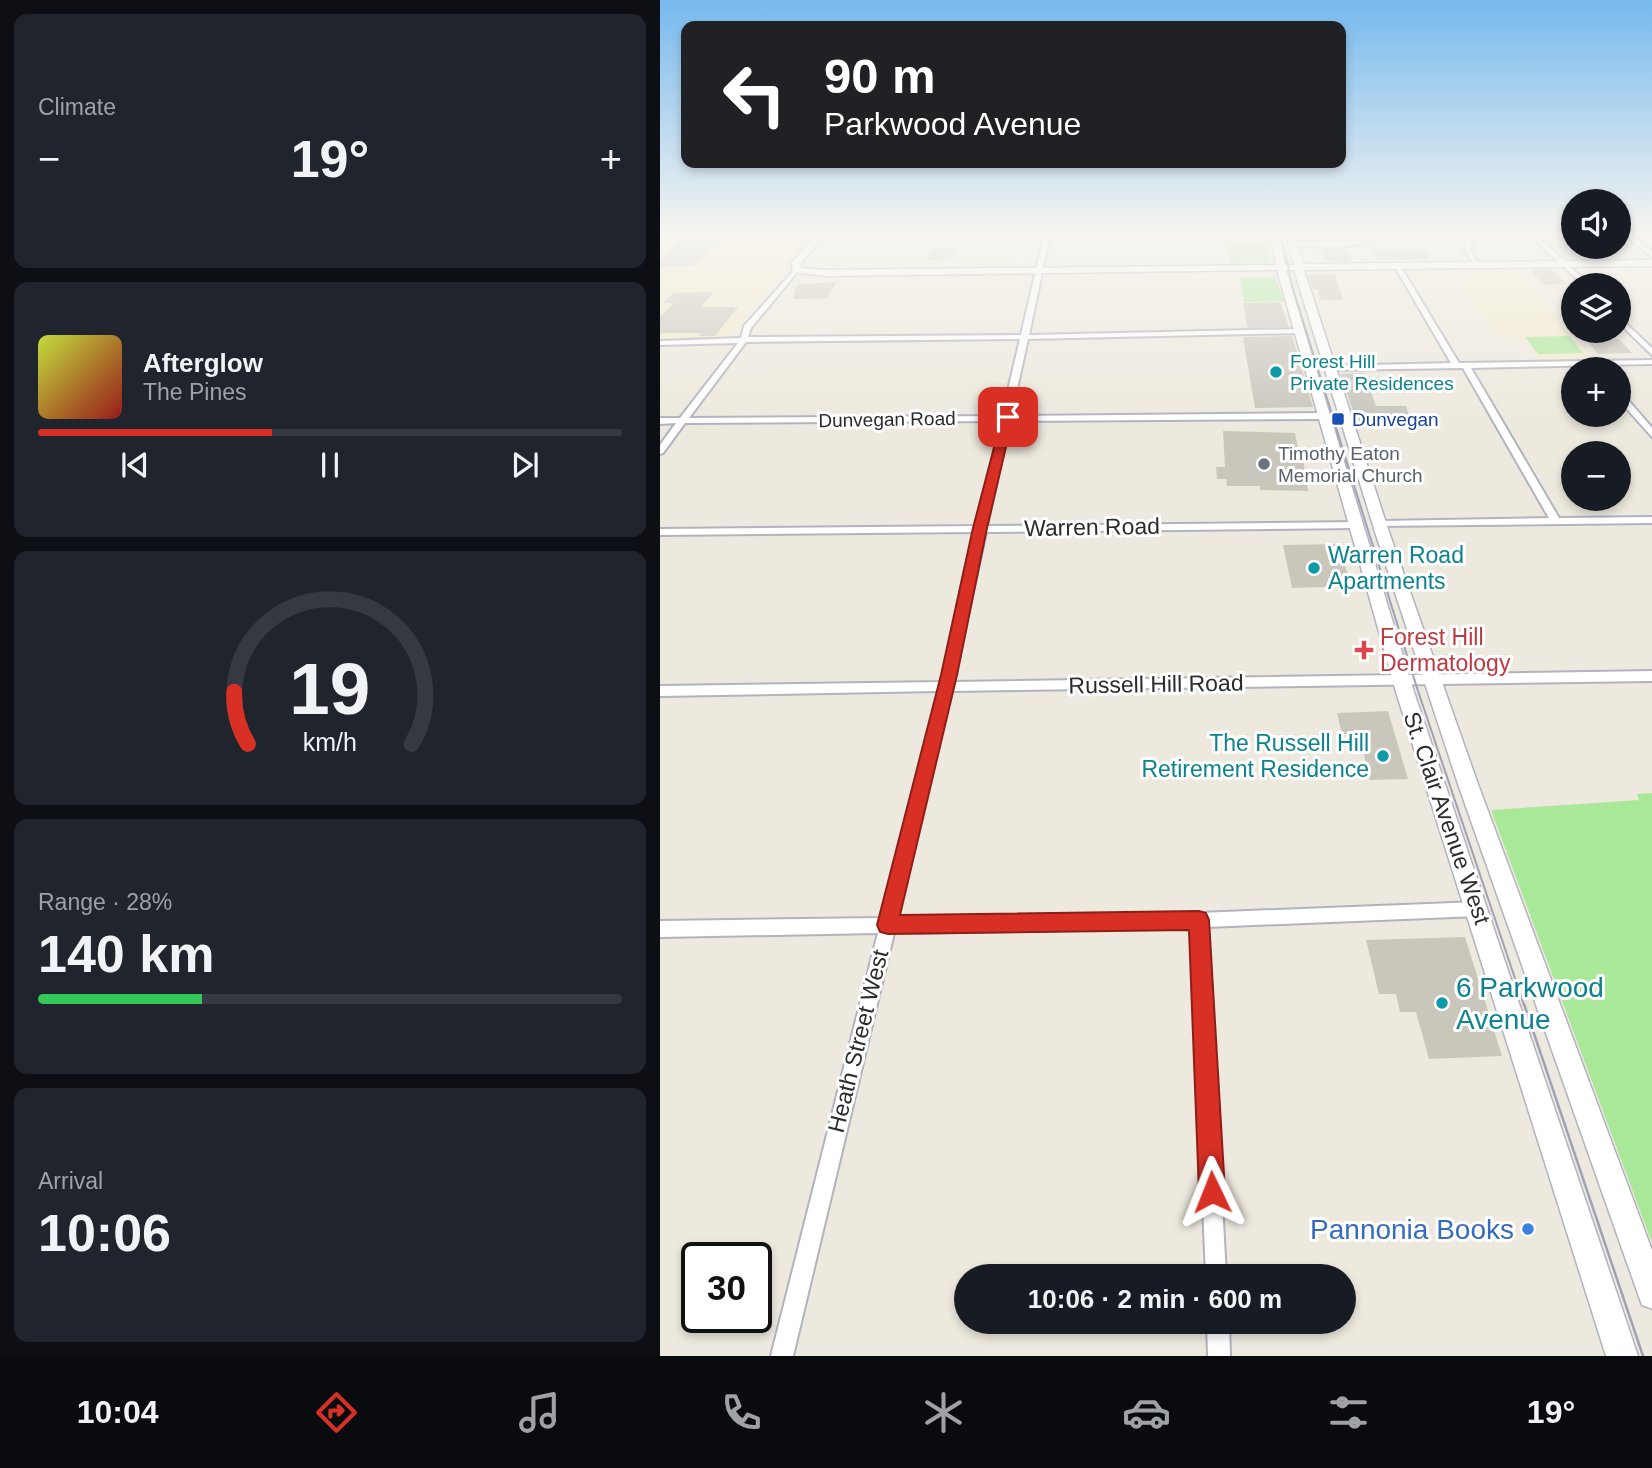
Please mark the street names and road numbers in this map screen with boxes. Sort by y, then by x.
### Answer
street label: Dunvegan Road [818,408,956,431]
street label: Warren Road [1024,513,1160,541]
street label: Russell Hill Road [1068,669,1244,699]
street label: St. Clair Avenue West [1398,708,1496,928]
street label: Heath Street West [823,946,893,1135]

